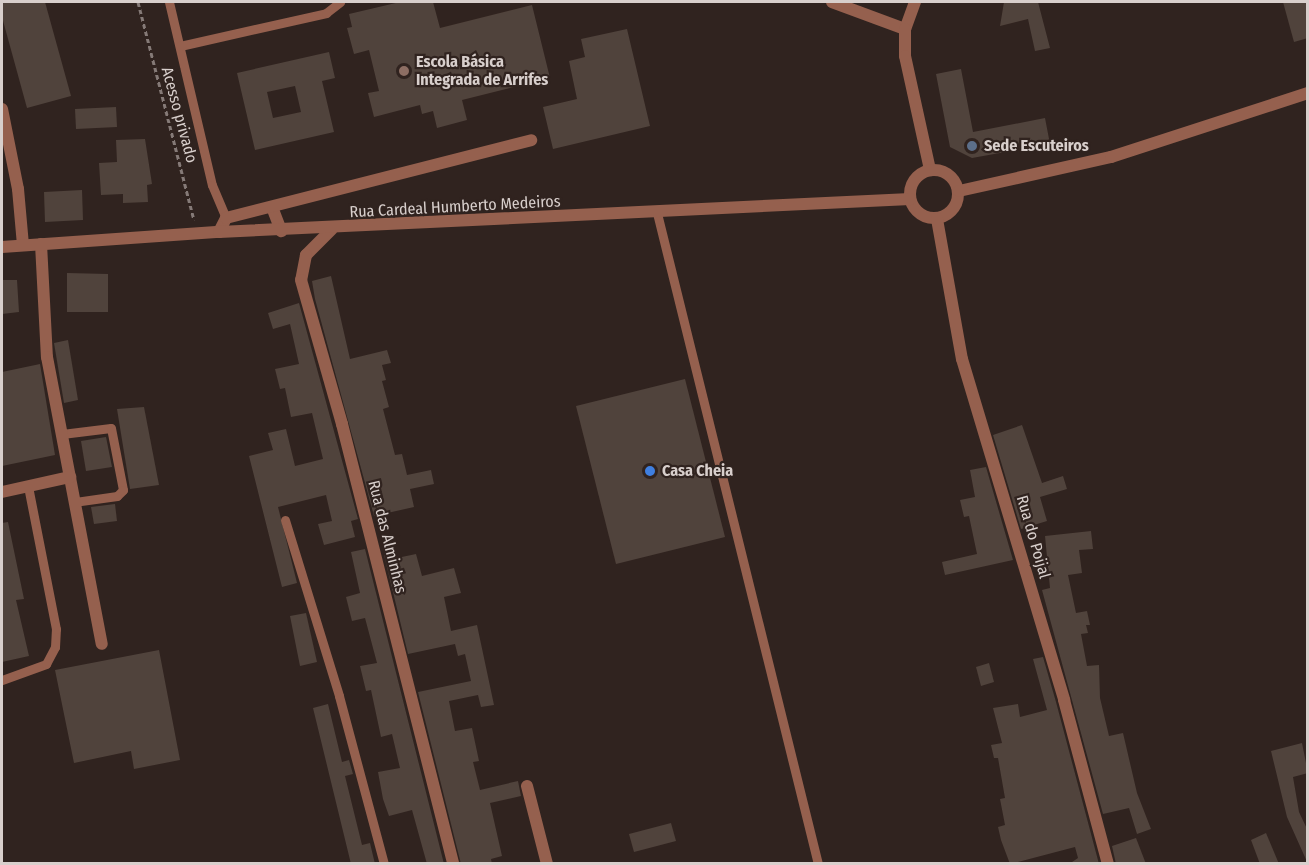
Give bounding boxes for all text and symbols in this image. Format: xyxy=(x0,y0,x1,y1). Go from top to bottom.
place label: Escola Básica Integrada de Arrifes xyxy=(416,52,548,90)
marker: Escola Básica Integrada de Arrifes xyxy=(397,64,411,78)
street label: Acesso privado xyxy=(157,65,201,165)
place label: Sede Escuteiros xyxy=(984,136,1089,156)
marker: Sede Escuteiros xyxy=(965,139,979,153)
street label: Rua Cardeal Humberto Medeiros xyxy=(349,192,561,222)
place label: Casa Cheia xyxy=(662,461,733,481)
marker: Casa Cheia xyxy=(643,464,657,478)
street label: Rua das Alminhas xyxy=(364,478,410,596)
street label: Rua do Poijal xyxy=(1012,493,1054,581)

